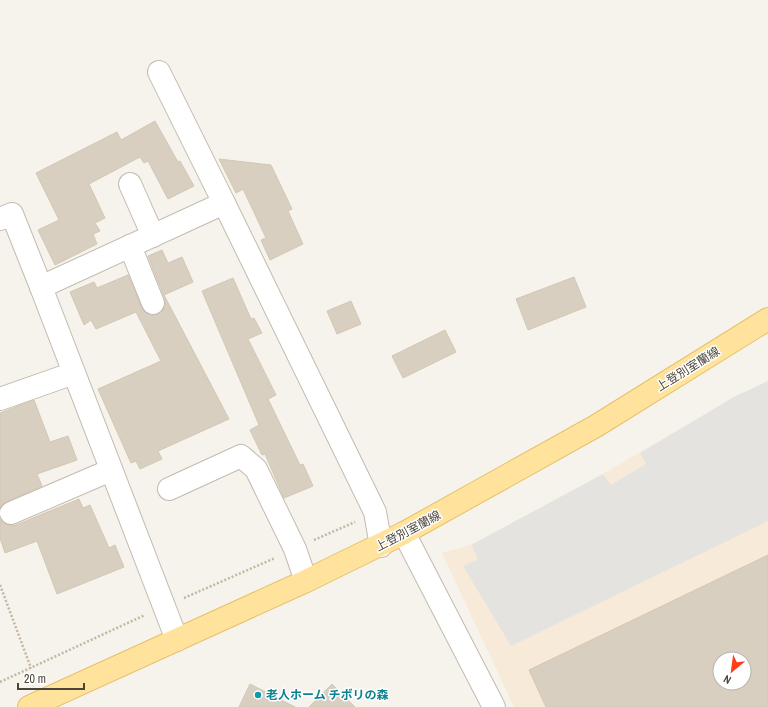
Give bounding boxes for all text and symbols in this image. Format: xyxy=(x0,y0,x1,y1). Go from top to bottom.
street label: 上登別室蘭線 xyxy=(653,343,723,395)
street label: 上登別室蘭線 xyxy=(372,507,444,555)
north arrow xyxy=(712,651,752,691)
scale bar xyxy=(18,665,84,691)
text: 20 m xyxy=(24,671,46,687)
text: N xyxy=(721,672,733,687)
place label: 老人ホーム チボリの森 xyxy=(266,687,388,703)
marker: 老人ホーム チボリの森 xyxy=(253,690,263,700)

